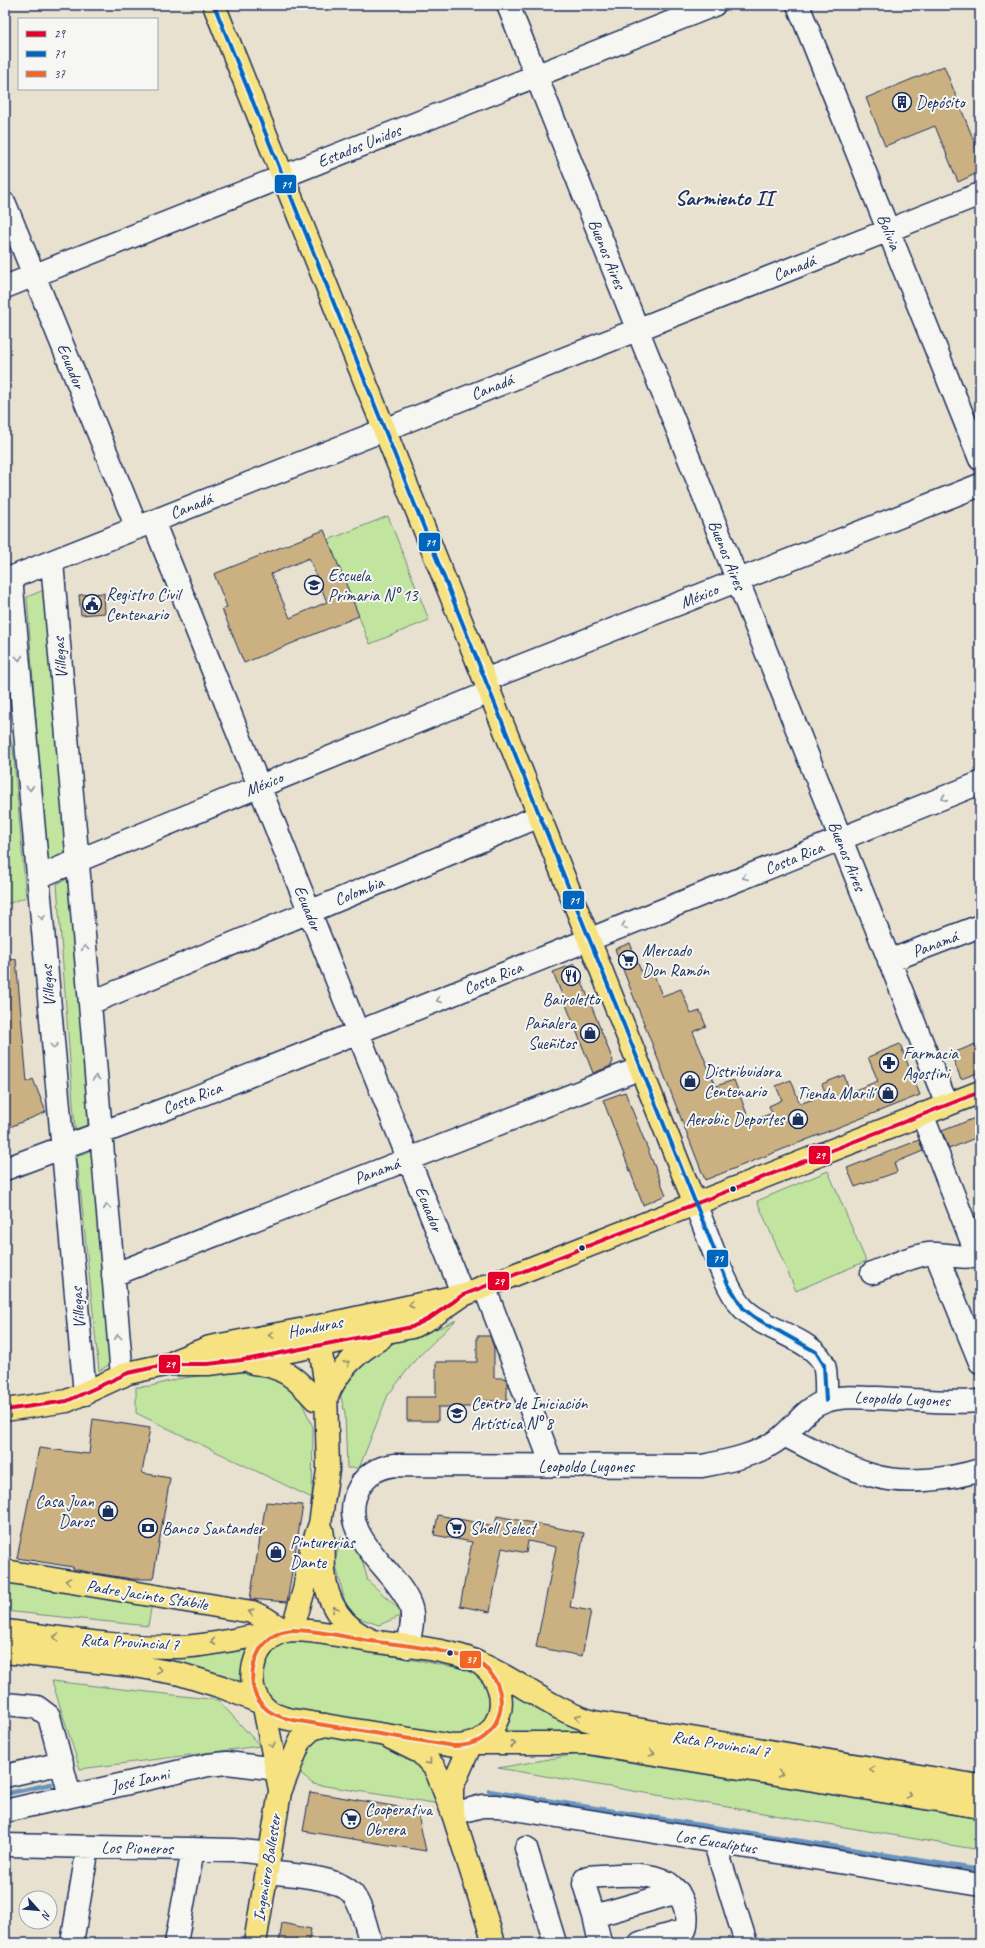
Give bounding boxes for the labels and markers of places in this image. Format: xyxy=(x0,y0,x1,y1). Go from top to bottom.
building icon: Depósito xyxy=(891,91,913,113)
place label: Depósito xyxy=(916,92,967,113)
place label: Escuela Primaria N° 13 xyxy=(328,565,419,606)
school or university icon: Escuela Primaria N° 13 xyxy=(303,574,325,596)
place label: Registro Civil Centenario xyxy=(106,584,183,625)
public building icon: Registro Civil Centenario xyxy=(81,593,103,615)
place label: Mercado Don Ramón xyxy=(642,940,710,981)
supermarket icon: Mercado Don Ramón xyxy=(617,949,639,971)
restaurant icon: Bairoletto xyxy=(560,965,582,987)
place label: Bairoletto xyxy=(542,989,602,1010)
place label: Pañalera Sueñitos xyxy=(525,1013,578,1054)
shop icon: Pañalera Sueñitos xyxy=(579,1022,601,1044)
place label: Farmacia Agostini xyxy=(903,1043,959,1084)
pharmacy icon: Farmacia Agostini xyxy=(878,1052,900,1074)
place label: Distribuidora Centenario xyxy=(704,1061,783,1102)
shop icon: Distribuidora Centenario xyxy=(679,1070,701,1092)
shop icon: Tienda Marilí xyxy=(877,1082,899,1104)
place label: Tienda Marilí xyxy=(797,1083,878,1104)
shop icon: Aerobic Deportes xyxy=(787,1108,809,1130)
place label: Aerobic Deportes xyxy=(686,1109,786,1130)
unlabelled marker xyxy=(728,1184,738,1194)
unlabelled marker xyxy=(577,1243,587,1253)
place label: Centro de Iniciación Artística N° 8 xyxy=(471,1393,589,1434)
school or university icon: Centro de Iniciación Artística N° 8 xyxy=(446,1402,468,1424)
place label: Casa Juan Daros xyxy=(35,1491,95,1532)
shop icon: Casa Juan Daros xyxy=(97,1500,119,1522)
bank icon: Banco Santander xyxy=(137,1517,159,1539)
supermarket icon: Shell Select xyxy=(445,1517,467,1539)
place label: Banco Santander xyxy=(162,1518,266,1539)
place label: Shell Select xyxy=(470,1518,538,1539)
place label: Pinturerias Dante xyxy=(290,1532,356,1573)
shop icon: Pinturerias Dante xyxy=(265,1541,287,1563)
unlabelled marker xyxy=(445,1648,455,1658)
place label: Cooperativa Obrera xyxy=(365,1799,434,1840)
supermarket icon: Cooperativa Obrera xyxy=(340,1808,362,1830)

